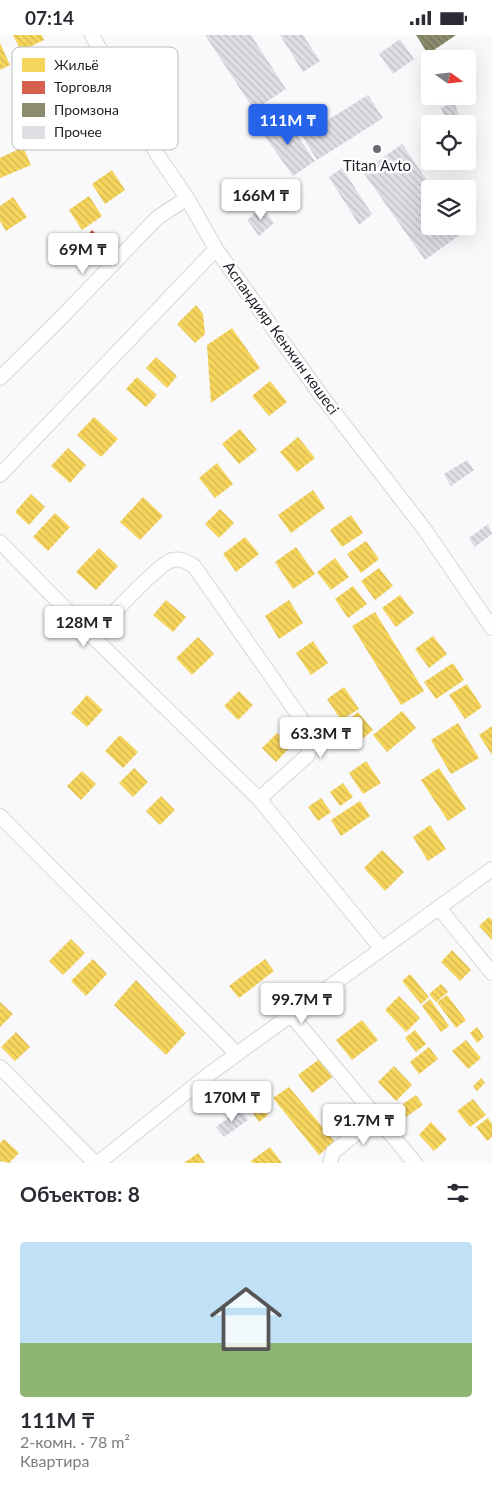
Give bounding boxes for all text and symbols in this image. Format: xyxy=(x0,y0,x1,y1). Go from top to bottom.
text: 07:14 xyxy=(25,6,74,29)
legend xyxy=(12,47,178,150)
north arrow xyxy=(421,50,476,105)
map controls xyxy=(421,50,476,235)
text: Жильё xyxy=(54,56,99,73)
text: Торговля xyxy=(54,78,112,95)
text: Промзона xyxy=(54,101,119,118)
pin: 111M ₸ xyxy=(247,103,329,146)
text: 111M ₸ xyxy=(259,110,317,129)
button: locate xyxy=(421,115,476,170)
text: Прочее xyxy=(54,123,102,140)
marker: Titan Avto xyxy=(371,143,383,155)
place label: Titan Avto xyxy=(343,156,411,174)
pin: 166M ₸ xyxy=(220,179,302,221)
button: layers xyxy=(421,180,476,235)
text: 166M ₸ xyxy=(232,185,290,204)
pin: 69M ₸ xyxy=(48,233,118,275)
text: 69M ₸ xyxy=(59,239,107,258)
street label: Аспандияр Кенжин көшесі xyxy=(220,257,343,417)
pin: 128M ₸ xyxy=(43,605,125,648)
text: 128M ₸ xyxy=(55,612,113,631)
pin: 63.3M ₸ xyxy=(275,717,367,759)
text: 63.3M ₸ xyxy=(291,723,351,742)
pin: 99.7M ₸ xyxy=(256,983,348,1025)
text: 99.7M ₸ xyxy=(272,989,332,1008)
pin: 170M ₸ xyxy=(191,1081,273,1123)
text: 170M ₸ xyxy=(203,1087,261,1106)
pin: 91.7M ₸ xyxy=(318,1103,410,1146)
text: 91.7M ₸ xyxy=(334,1110,394,1129)
icon: filters xyxy=(444,1179,472,1207)
text: Объектов: 8 xyxy=(20,1181,140,1206)
icon: home xyxy=(201,1274,291,1364)
text: 111M ₸ xyxy=(20,1407,95,1432)
text: 2-комн. · 78 m² xyxy=(20,1432,130,1451)
text: Квартира xyxy=(20,1451,89,1470)

